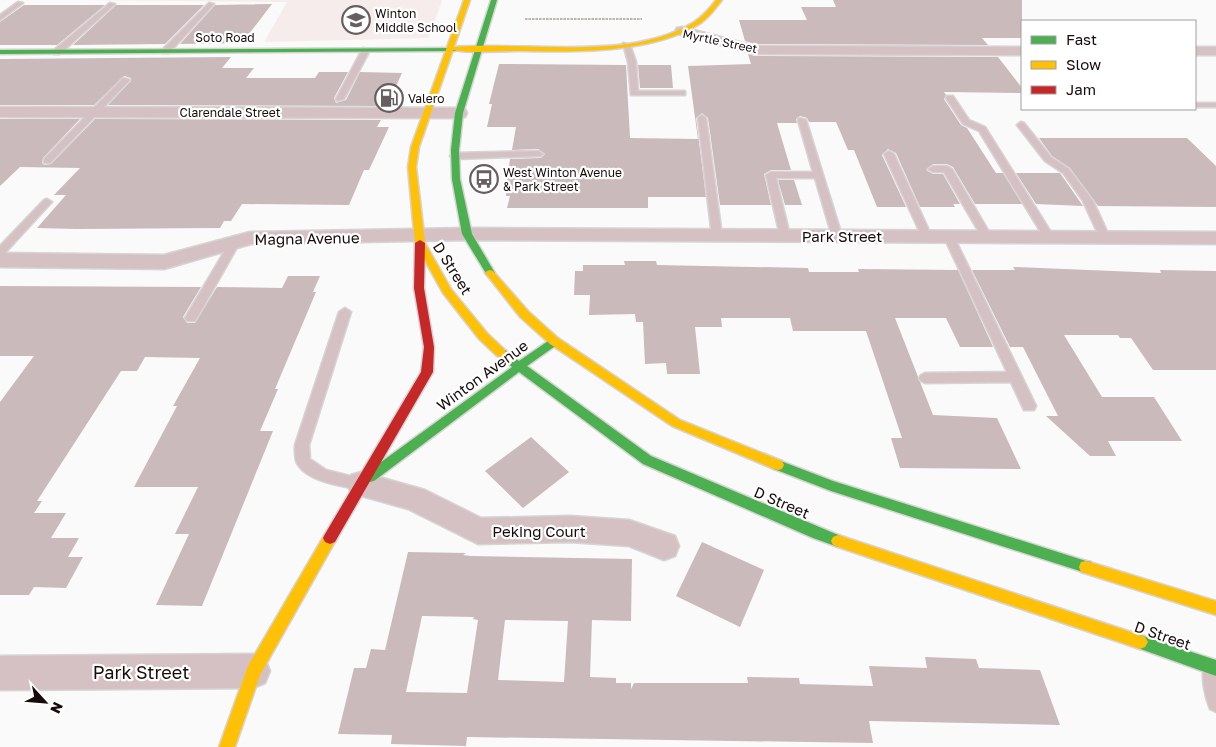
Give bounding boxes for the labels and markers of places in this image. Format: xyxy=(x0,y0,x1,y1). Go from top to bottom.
school or university icon: Winton Middle School xyxy=(341,5,371,35)
place label: Winton Middle School xyxy=(375,6,457,35)
fuel station icon: Valero xyxy=(374,83,404,113)
place label: Valero xyxy=(408,91,445,106)
bus stop icon: West Winton Avenue & Park Street xyxy=(469,164,499,194)
place label: West Winton Avenue & Park Street xyxy=(503,165,622,194)

